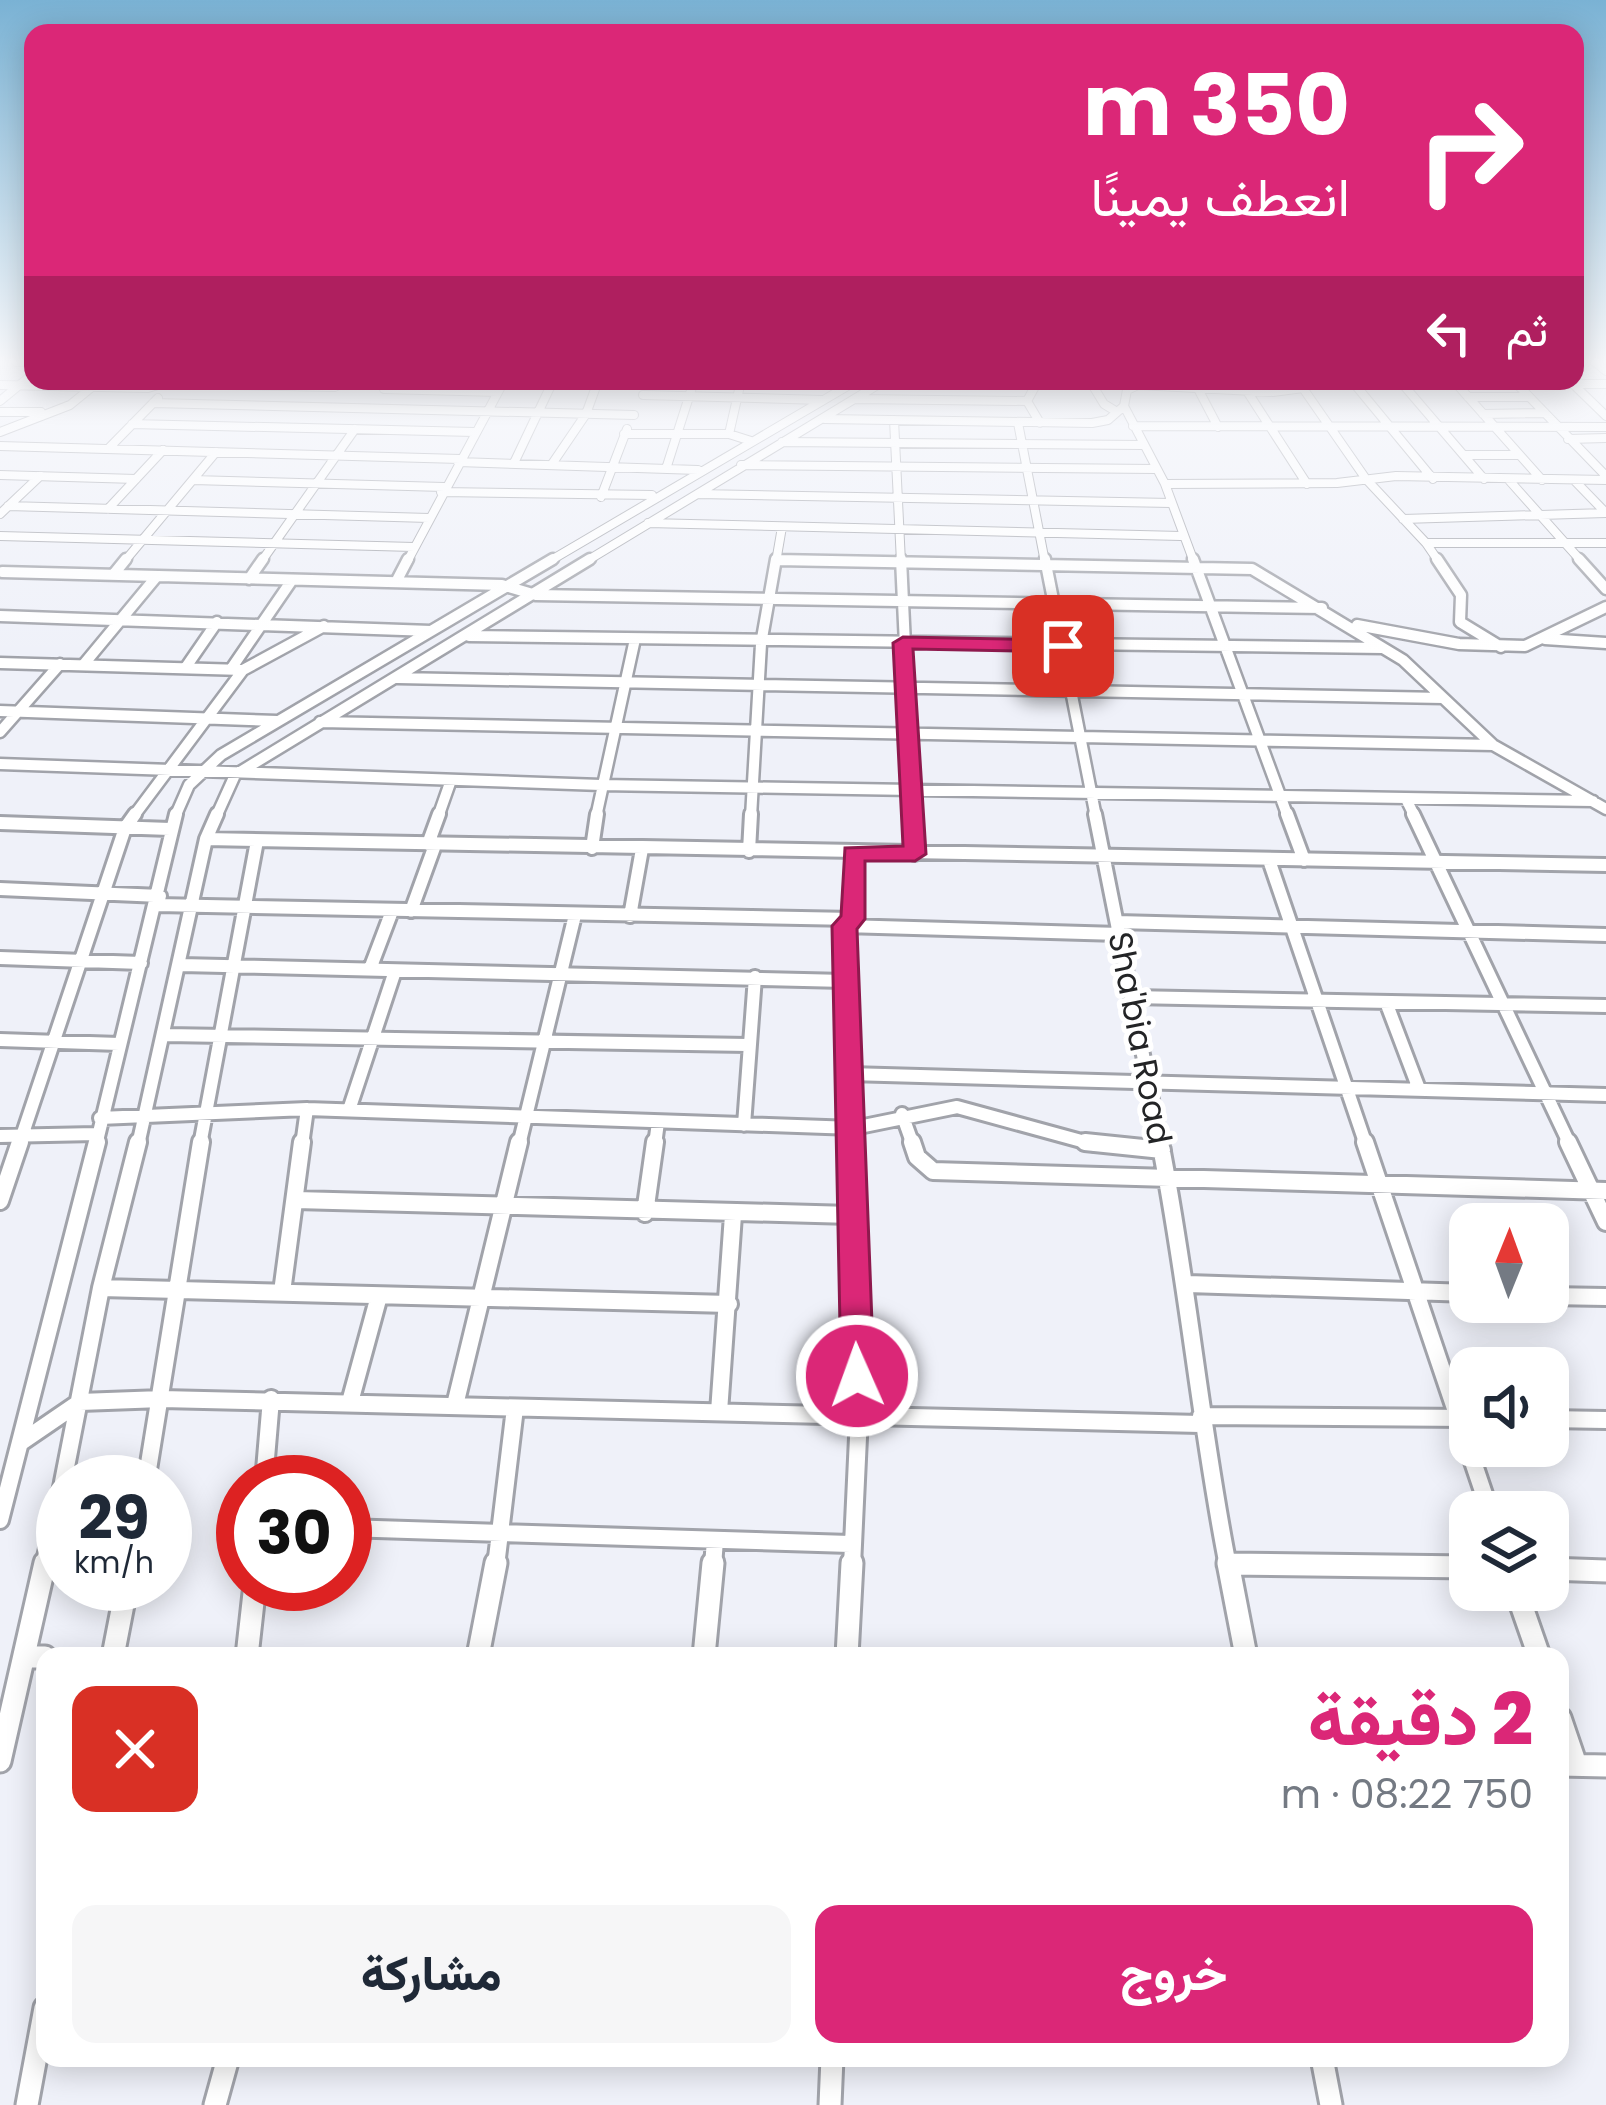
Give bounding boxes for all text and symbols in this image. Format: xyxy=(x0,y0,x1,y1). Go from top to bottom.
text: 350 m xyxy=(1083,47,1350,164)
icon: right xyxy=(1392,72,1548,228)
text: انعطف يمينًا xyxy=(1090,159,1350,235)
text: ثم xyxy=(1506,299,1548,362)
icon: left xyxy=(1416,300,1482,366)
pin xyxy=(1012,595,1114,697)
icon: arrive xyxy=(1030,613,1096,679)
street label: Sha'bia Road xyxy=(1096,928,1184,1148)
north arrow xyxy=(1449,1203,1569,1323)
map controls xyxy=(1449,1203,1569,1611)
position arrow xyxy=(794,1313,920,1439)
button: sound xyxy=(1449,1347,1569,1467)
speed limit sign: 30 xyxy=(216,1455,372,1611)
text: 29 xyxy=(78,1476,150,1560)
button: layers xyxy=(1449,1491,1569,1611)
text: km/h xyxy=(74,1541,154,1584)
text: 2 دقيقة xyxy=(1308,1669,1533,1770)
button: close xyxy=(72,1686,198,1812)
text: 750 m · 08:22 xyxy=(1281,1767,1533,1822)
button: مشاركة xyxy=(72,1905,791,2043)
button: خروج xyxy=(815,1905,1533,2043)

